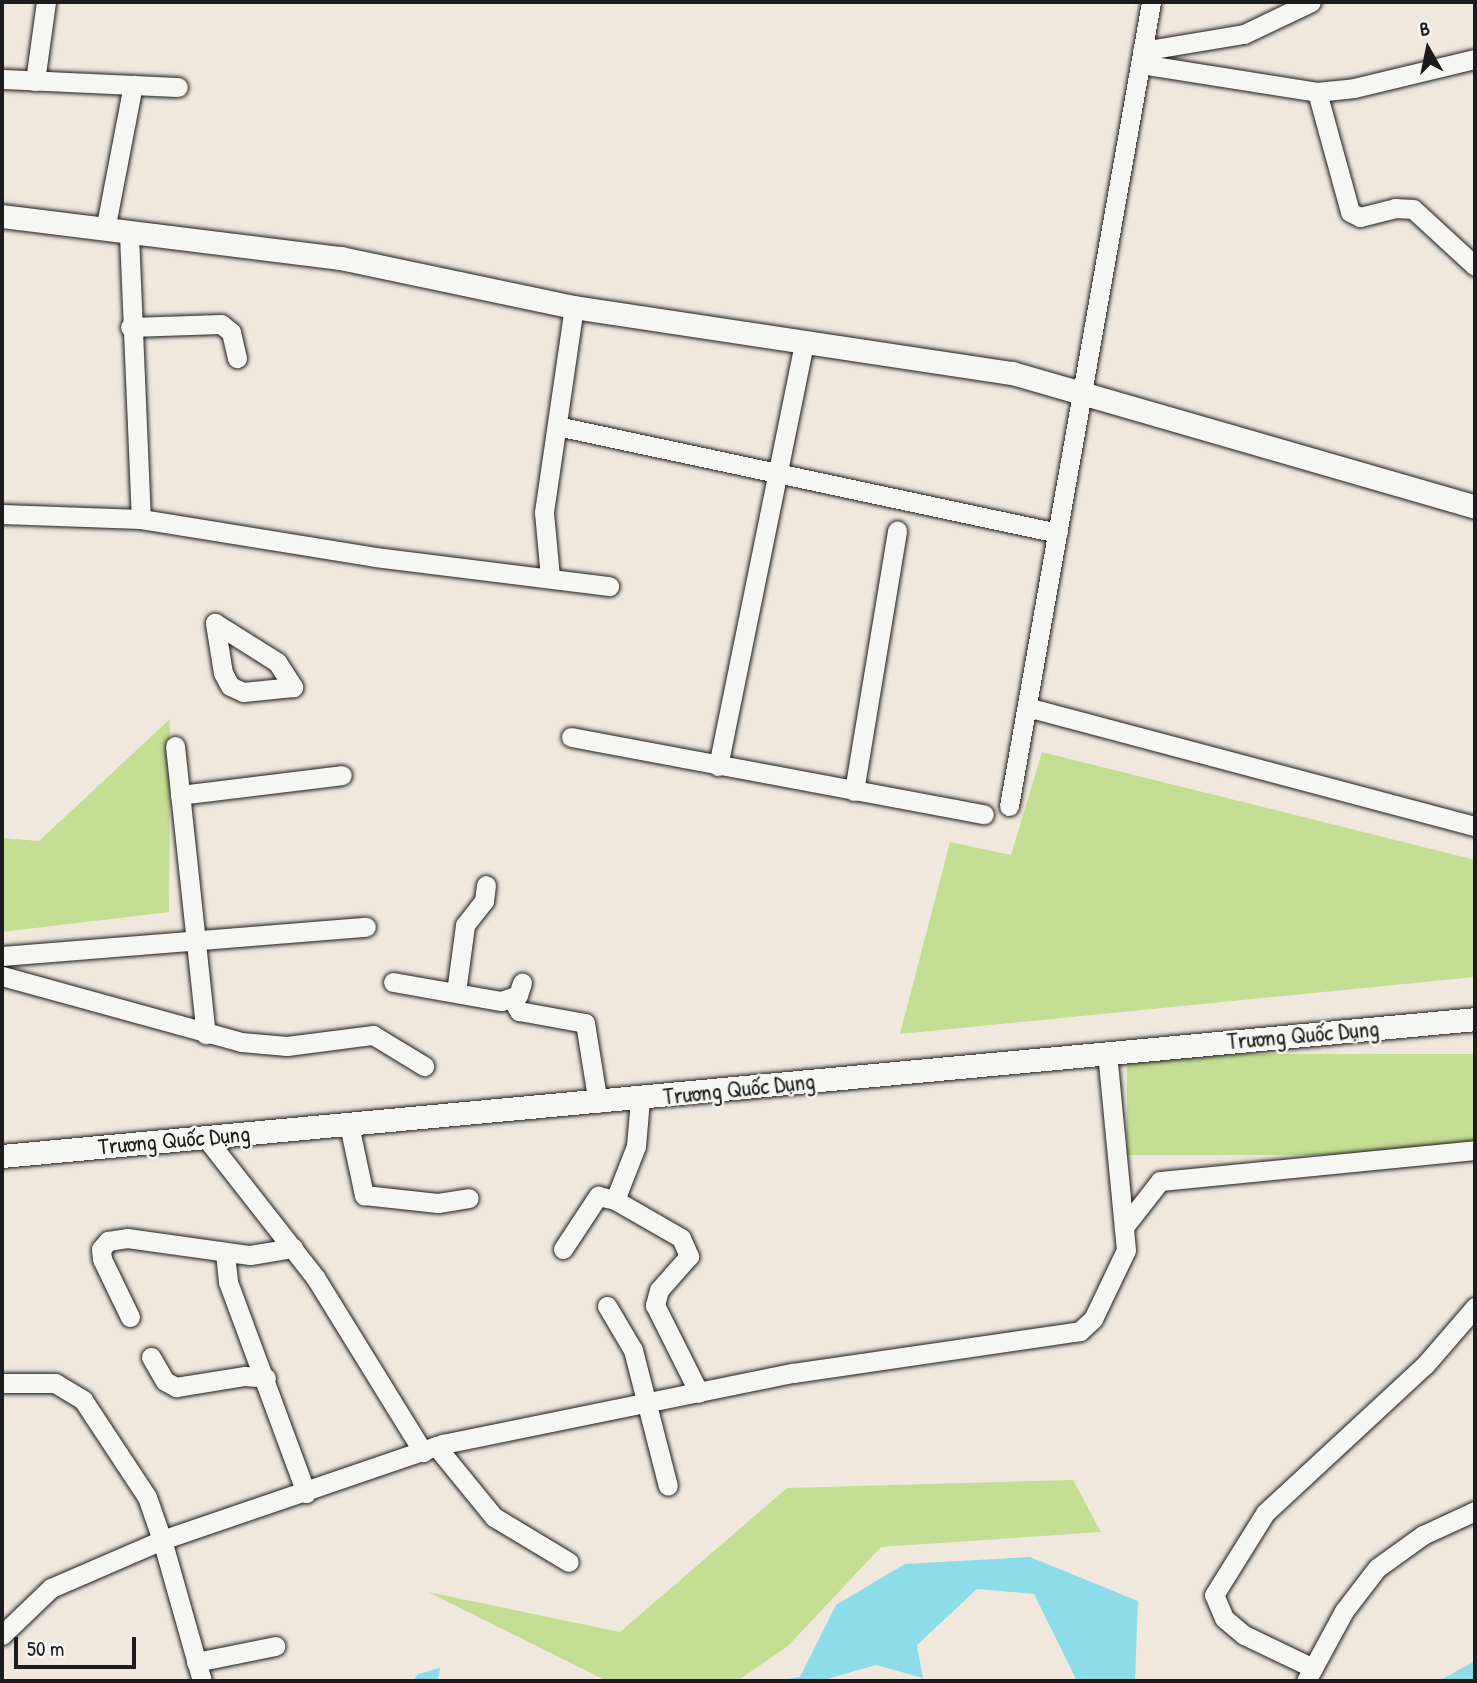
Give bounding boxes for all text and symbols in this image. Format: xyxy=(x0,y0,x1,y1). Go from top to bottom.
north arrow xyxy=(1393,14,1463,84)
text: B xyxy=(1418,15,1432,42)
street label: Trương Quốc Dụng xyxy=(1226,1015,1380,1055)
street label: Trương Quốc Dụng xyxy=(662,1067,816,1111)
street label: Trương Quốc Dụng xyxy=(97,1120,251,1160)
scale bar xyxy=(18,1624,140,1668)
text: 50 m xyxy=(27,1634,64,1663)

